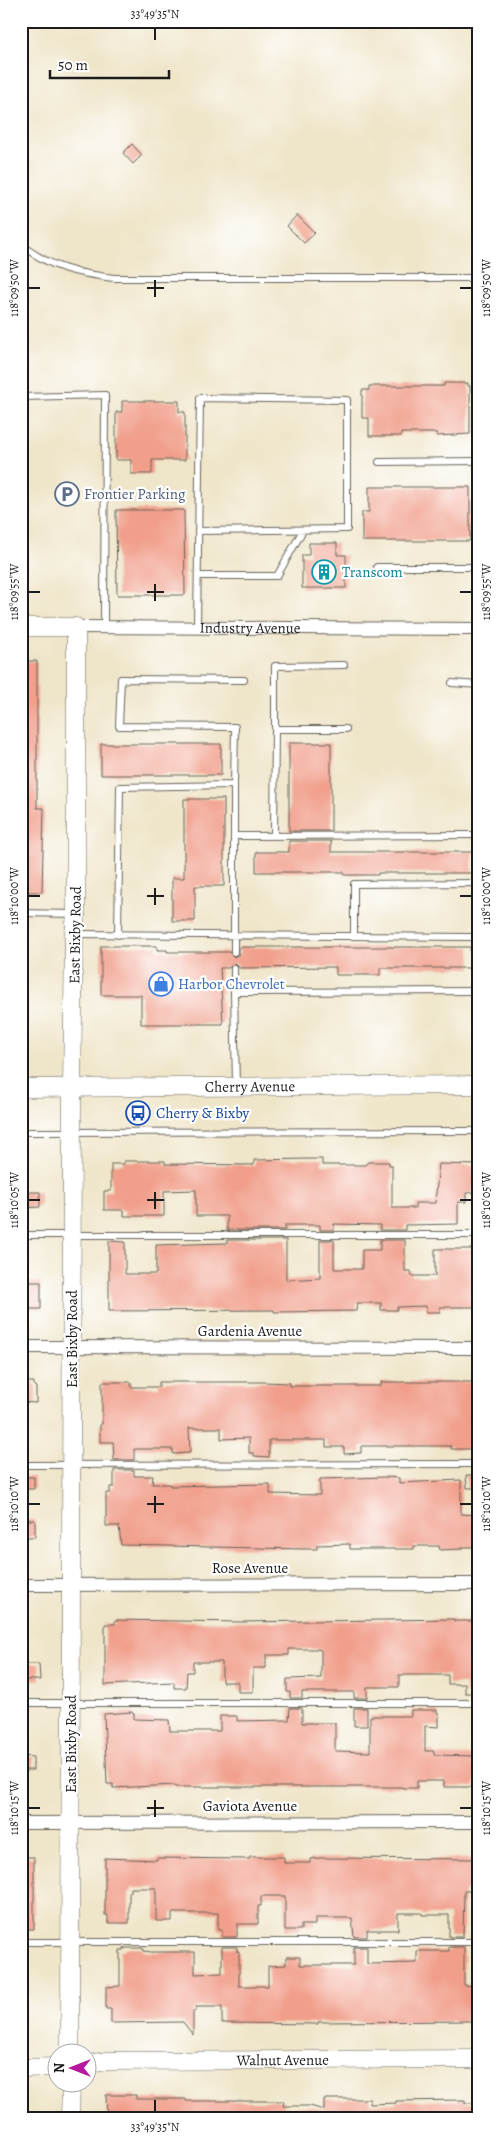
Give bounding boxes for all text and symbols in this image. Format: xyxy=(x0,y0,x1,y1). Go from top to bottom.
text: 33°49'35"N xyxy=(131,6,180,22)
scale bar xyxy=(50,48,169,80)
text: 50 m xyxy=(58,55,88,75)
text: 118°09'50"W xyxy=(6,258,22,317)
text: 118°09'50"W xyxy=(478,258,494,317)
parking icon: Frontier Parking xyxy=(54,481,80,507)
place label: Frontier Parking xyxy=(84,484,186,504)
building icon: Transcom xyxy=(311,559,337,585)
place label: Transcom xyxy=(342,562,403,582)
text: 118°09'55"W xyxy=(6,563,22,620)
text: 118°09'55"W xyxy=(478,563,494,620)
street label: Industry Avenue xyxy=(199,618,301,638)
text: 118°10'00"W xyxy=(6,866,22,925)
text: 118°10'00"W xyxy=(478,866,494,925)
street label: East Bixby Road xyxy=(64,885,86,984)
shop icon: Harbor Chevrolet xyxy=(148,971,174,997)
place label: Harbor Chevrolet xyxy=(178,974,285,994)
street label: Cherry Avenue xyxy=(205,1076,295,1097)
bus stop icon: Cherry & Bixby xyxy=(125,1100,151,1126)
place label: Cherry & Bixby xyxy=(156,1103,250,1123)
text: 118°10'05"W xyxy=(6,1171,22,1228)
text: 118°10'05"W xyxy=(478,1171,494,1228)
street label: East Bixby Road xyxy=(62,1289,82,1388)
street label: Gardenia Avenue xyxy=(198,1321,302,1341)
text: 118°10'10"W xyxy=(6,1475,22,1532)
text: 118°10'10"W xyxy=(478,1475,494,1532)
street label: Rose Avenue xyxy=(212,1558,289,1578)
street label: East Bixby Road xyxy=(61,1694,81,1793)
text: 118°10'15"W xyxy=(6,1780,22,1835)
text: 118°10'15"W xyxy=(478,1780,494,1835)
street label: Gaviota Avenue xyxy=(203,1796,298,1816)
north arrow xyxy=(48,2042,98,2092)
street label: Walnut Avenue xyxy=(235,2050,329,2070)
text: N xyxy=(50,2063,69,2073)
text: 33°49'35"N xyxy=(131,2119,180,2135)

